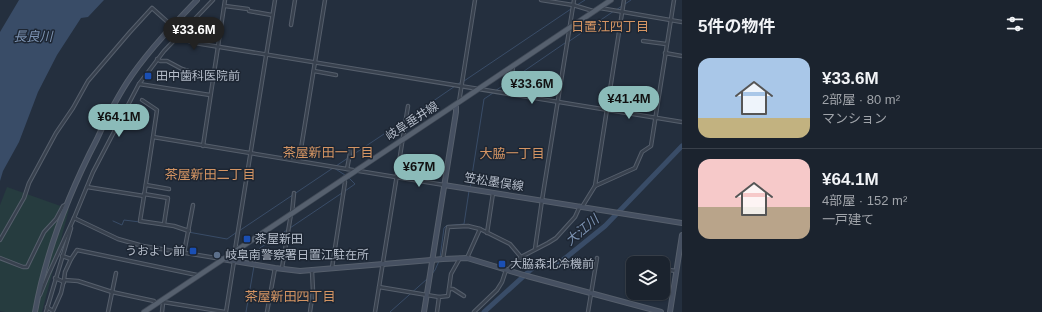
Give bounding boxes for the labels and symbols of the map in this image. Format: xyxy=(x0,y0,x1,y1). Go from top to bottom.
pin: ¥33.6M xyxy=(161,17,227,51)
district label: 日置江四丁目 xyxy=(571,19,649,34)
water label: 長良川 xyxy=(13,29,54,44)
place label: 田中歯科医院前 xyxy=(156,69,240,83)
marker: 田中歯科医院前 xyxy=(143,71,153,81)
pin: ¥33.6M xyxy=(499,71,565,105)
pin: ¥41.4M xyxy=(596,86,662,120)
street label: 岐阜垂井線 xyxy=(383,99,441,143)
pin: ¥64.1M xyxy=(86,104,152,138)
district label: 茶屋新田一丁目 xyxy=(282,145,374,160)
district label: 大脇一丁目 xyxy=(479,146,545,161)
pin: ¥67M xyxy=(395,154,443,188)
district label: 茶屋新田二丁目 xyxy=(164,167,256,182)
street label: 笠松墨俣線 xyxy=(463,170,525,194)
water label: 大江川 xyxy=(562,210,603,248)
place label: 茶屋新田 xyxy=(255,232,303,246)
marker: 茶屋新田 xyxy=(242,234,252,244)
place label: うおよし前 xyxy=(125,244,185,258)
marker: うおよし前 xyxy=(188,246,198,256)
place label: 岐阜南警察署日置江駐在所 xyxy=(225,248,369,262)
marker: 岐阜南警察署日置江駐在所 xyxy=(212,250,222,260)
place label: 大脇森北冷機前 xyxy=(510,257,594,271)
marker: 大脇森北冷機前 xyxy=(497,259,507,269)
district label: 茶屋新田四丁目 xyxy=(244,289,336,304)

